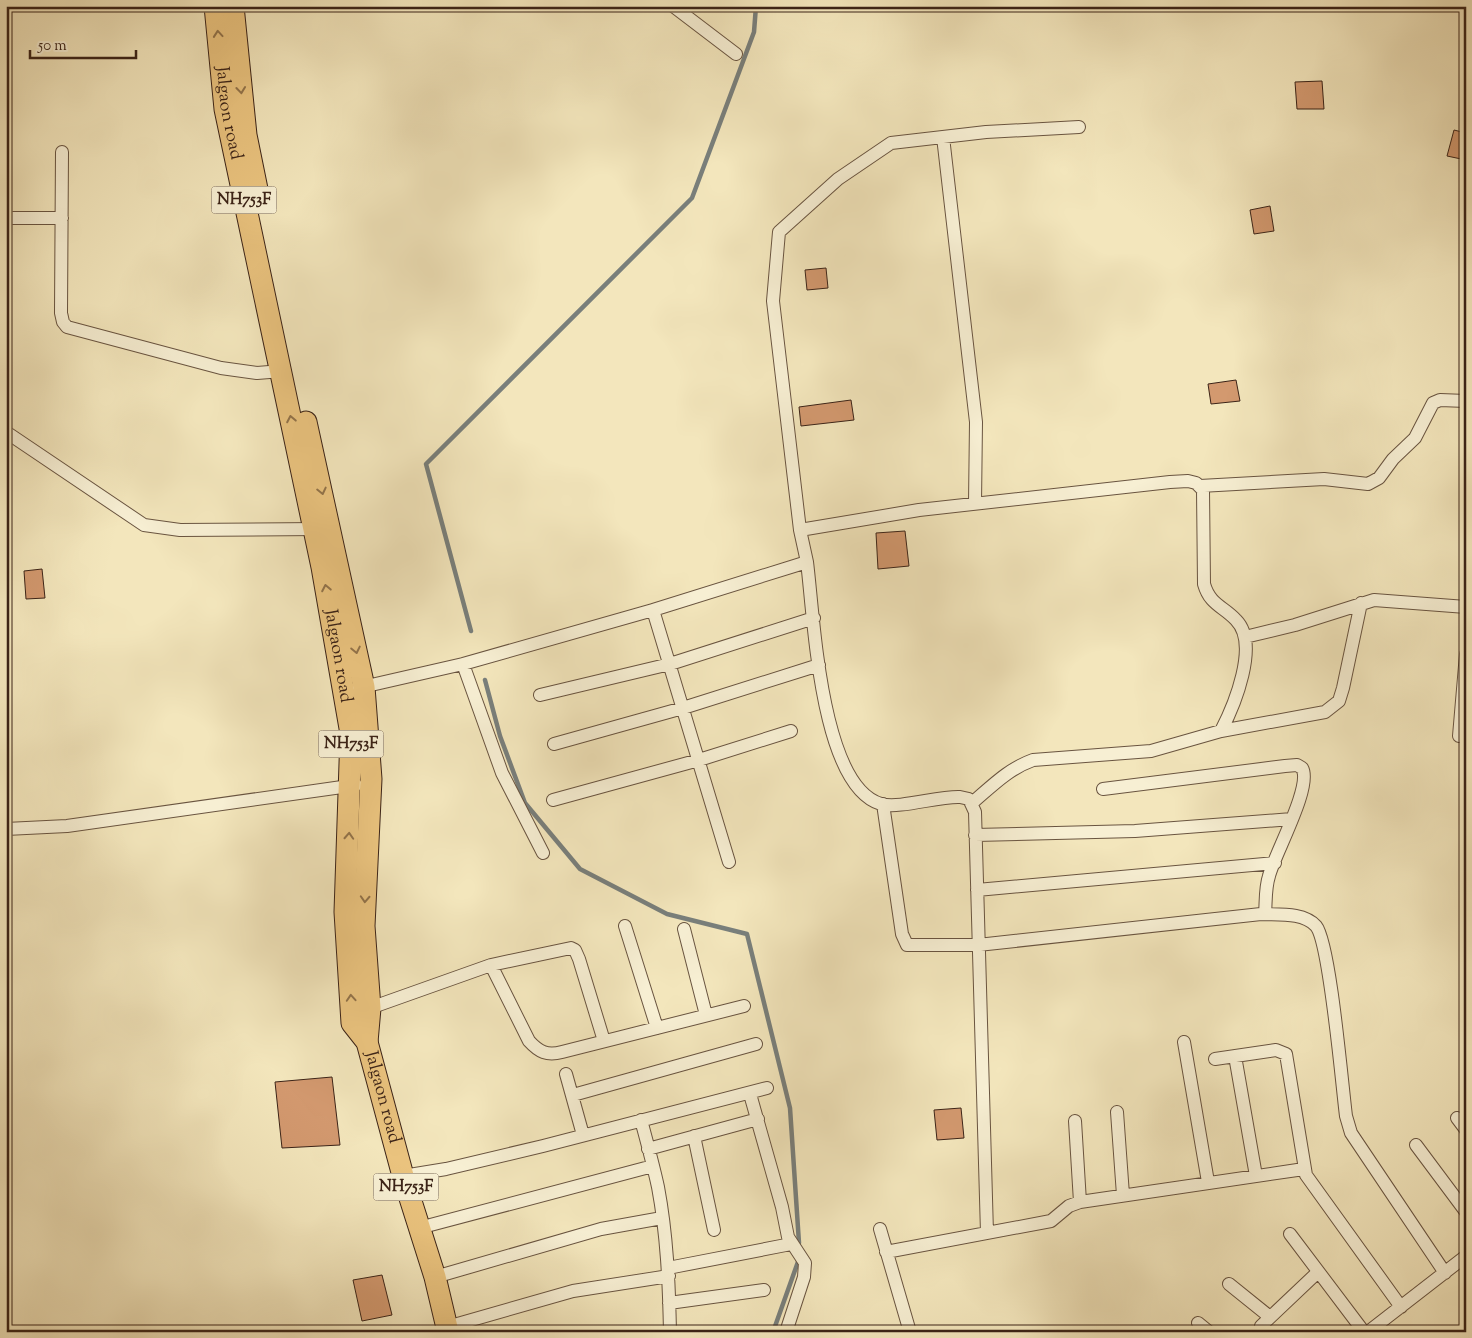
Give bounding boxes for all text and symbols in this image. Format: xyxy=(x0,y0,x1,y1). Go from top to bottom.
scale bar xyxy=(30,28,136,60)
one-way arrow xyxy=(213,30,224,38)
text: 50 m xyxy=(37,36,67,57)
street label: Jalgaon road xyxy=(208,64,248,162)
one-way arrow xyxy=(236,86,247,94)
road number: NH753F xyxy=(212,186,276,214)
one-way arrow xyxy=(286,415,296,424)
one-way arrow xyxy=(316,487,327,496)
one-way arrow xyxy=(321,584,331,592)
street label: Jalgaon road xyxy=(316,606,358,705)
one-way arrow xyxy=(350,646,361,654)
road number: NH753F xyxy=(318,731,384,758)
one-way arrow xyxy=(343,831,354,839)
one-way arrow xyxy=(360,895,371,903)
one-way arrow xyxy=(345,994,356,1002)
street label: Jalgaon road xyxy=(357,1047,407,1146)
road number: NH753F xyxy=(374,1174,438,1200)

